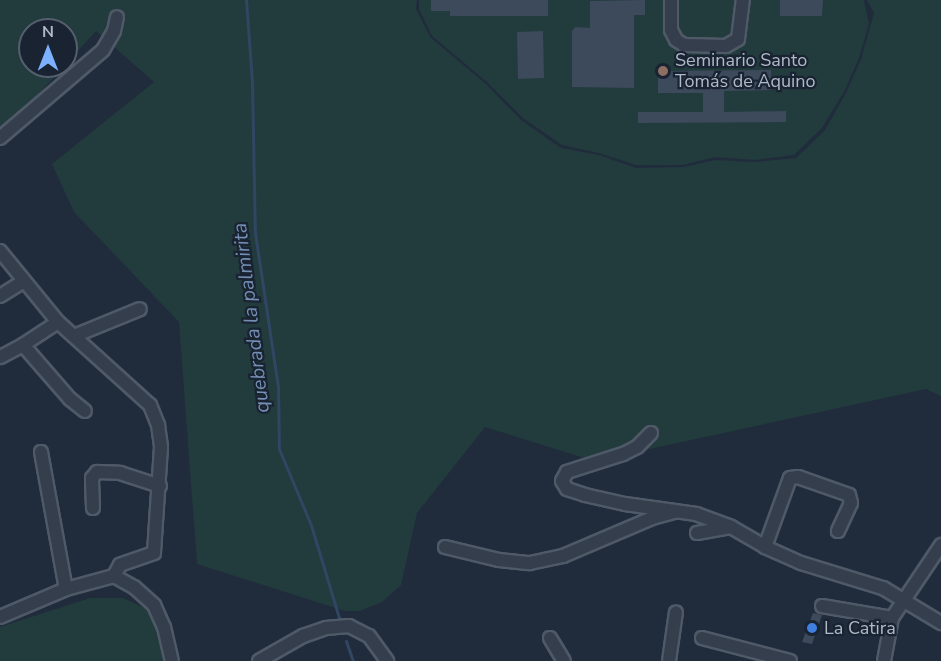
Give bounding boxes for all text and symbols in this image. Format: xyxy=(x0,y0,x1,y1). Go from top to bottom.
north arrow xyxy=(18,18,78,78)
text: N xyxy=(42,21,54,43)
place label: Seminario Santo Tomás de Aquino xyxy=(675,50,815,92)
marker: Seminario Santo Tomás de Aquino xyxy=(656,64,670,78)
water label: quebrada la palmirita xyxy=(227,222,275,414)
place label: La Catira xyxy=(824,617,896,639)
marker: La Catira xyxy=(805,621,819,635)

